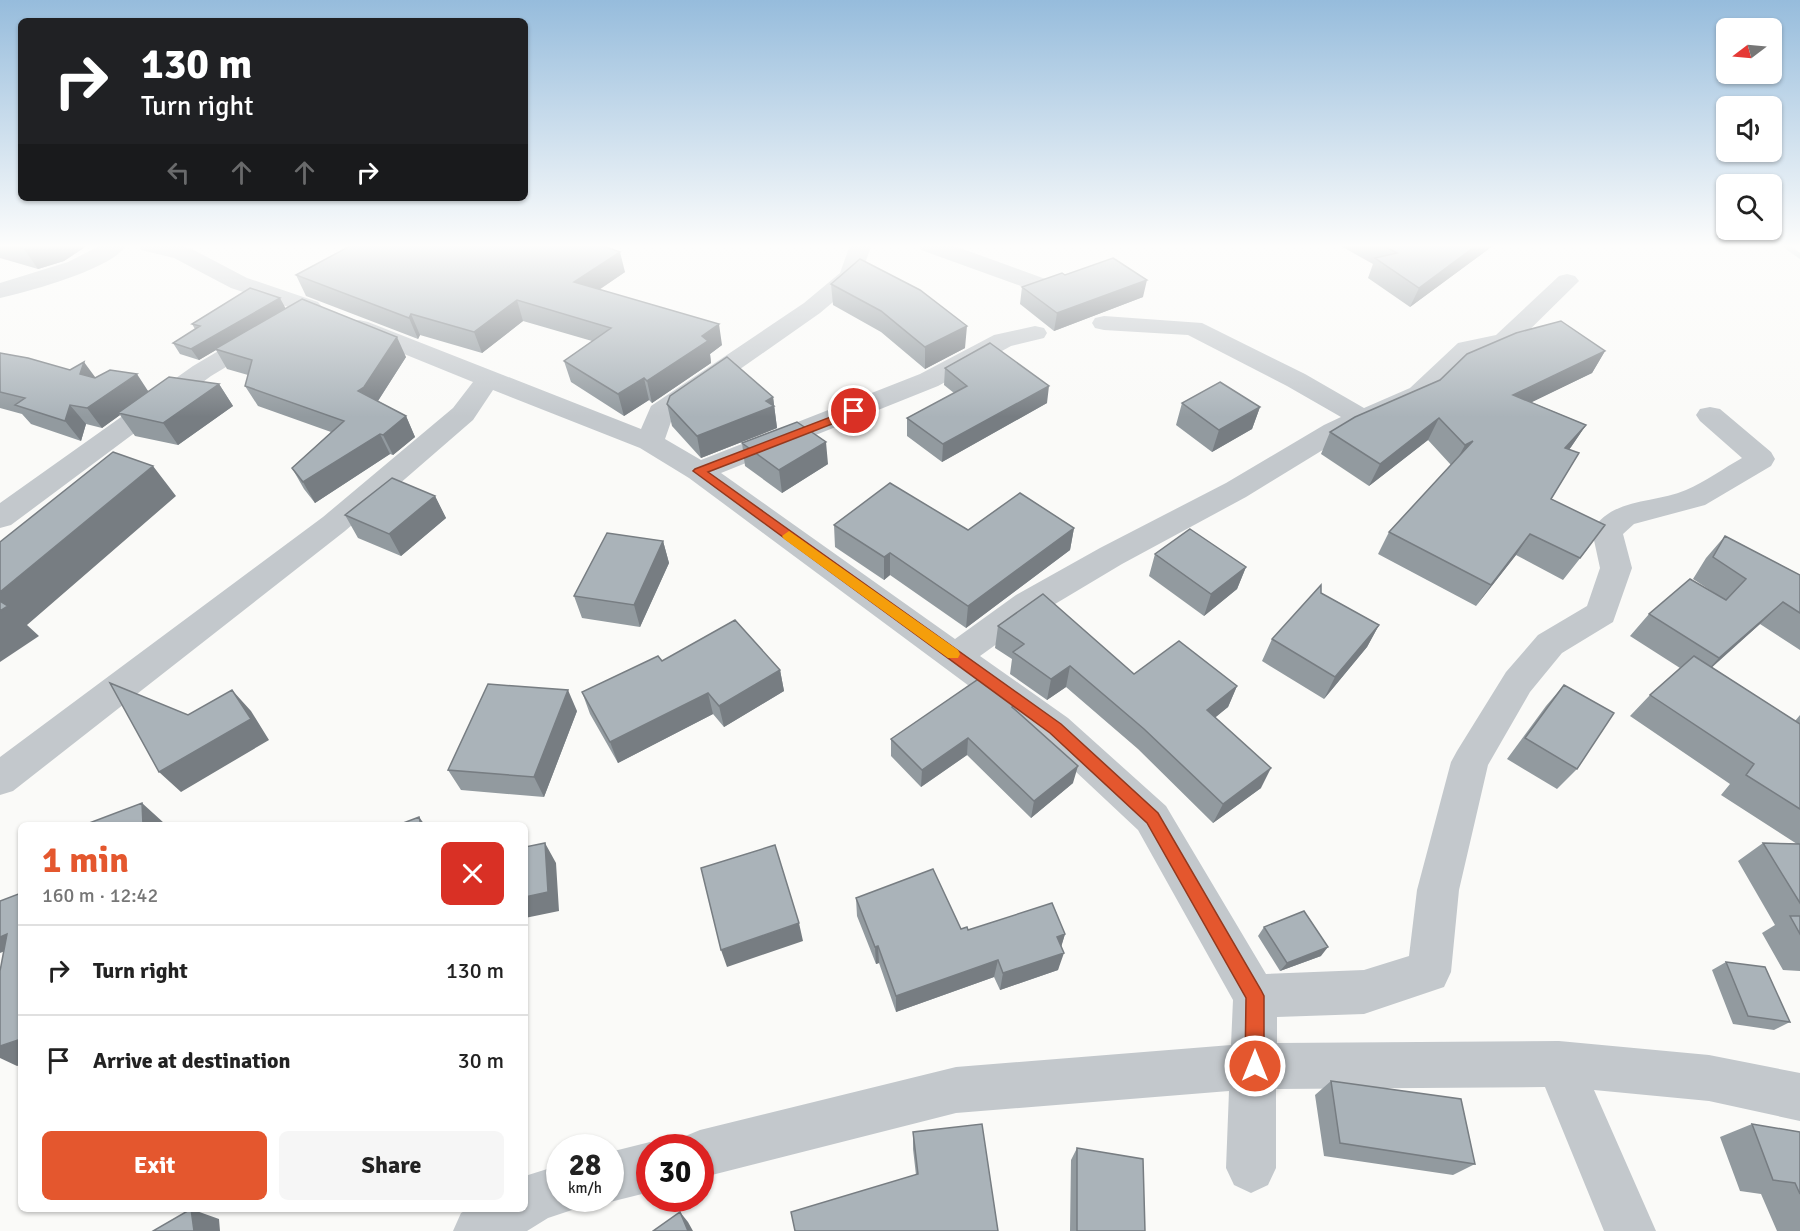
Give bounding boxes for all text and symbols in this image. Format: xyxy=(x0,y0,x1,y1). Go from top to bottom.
north arrow xyxy=(1716,18,1782,84)
map controls xyxy=(1716,18,1782,240)
text: 130 m xyxy=(141,39,252,90)
icon: right xyxy=(42,42,120,120)
text: Turn right xyxy=(141,90,254,123)
button: sound xyxy=(1716,96,1782,162)
icon: left xyxy=(162,156,195,189)
icon: ahead xyxy=(225,156,258,189)
icon: ahead xyxy=(288,156,321,189)
icon: right xyxy=(351,156,384,189)
button: search xyxy=(1716,174,1782,240)
pin xyxy=(828,385,879,436)
icon: arrive xyxy=(837,394,870,427)
text: 1 min xyxy=(42,838,129,883)
button: close xyxy=(441,842,504,905)
text: 160 m · 12:42 xyxy=(42,883,158,908)
icon: right xyxy=(42,954,75,987)
text: Turn right xyxy=(93,957,188,984)
text: 130 m xyxy=(446,957,504,984)
position arrow xyxy=(1223,1034,1287,1098)
icon: arrive xyxy=(42,1044,75,1077)
text: Arrive at destination xyxy=(93,1047,290,1074)
text: 30 m xyxy=(458,1047,504,1074)
button: Exit xyxy=(42,1131,267,1200)
button: Share xyxy=(279,1131,504,1200)
speed limit sign: 30 xyxy=(636,1134,714,1212)
text: 28 xyxy=(569,1147,601,1184)
text: km/h xyxy=(568,1179,602,1197)

